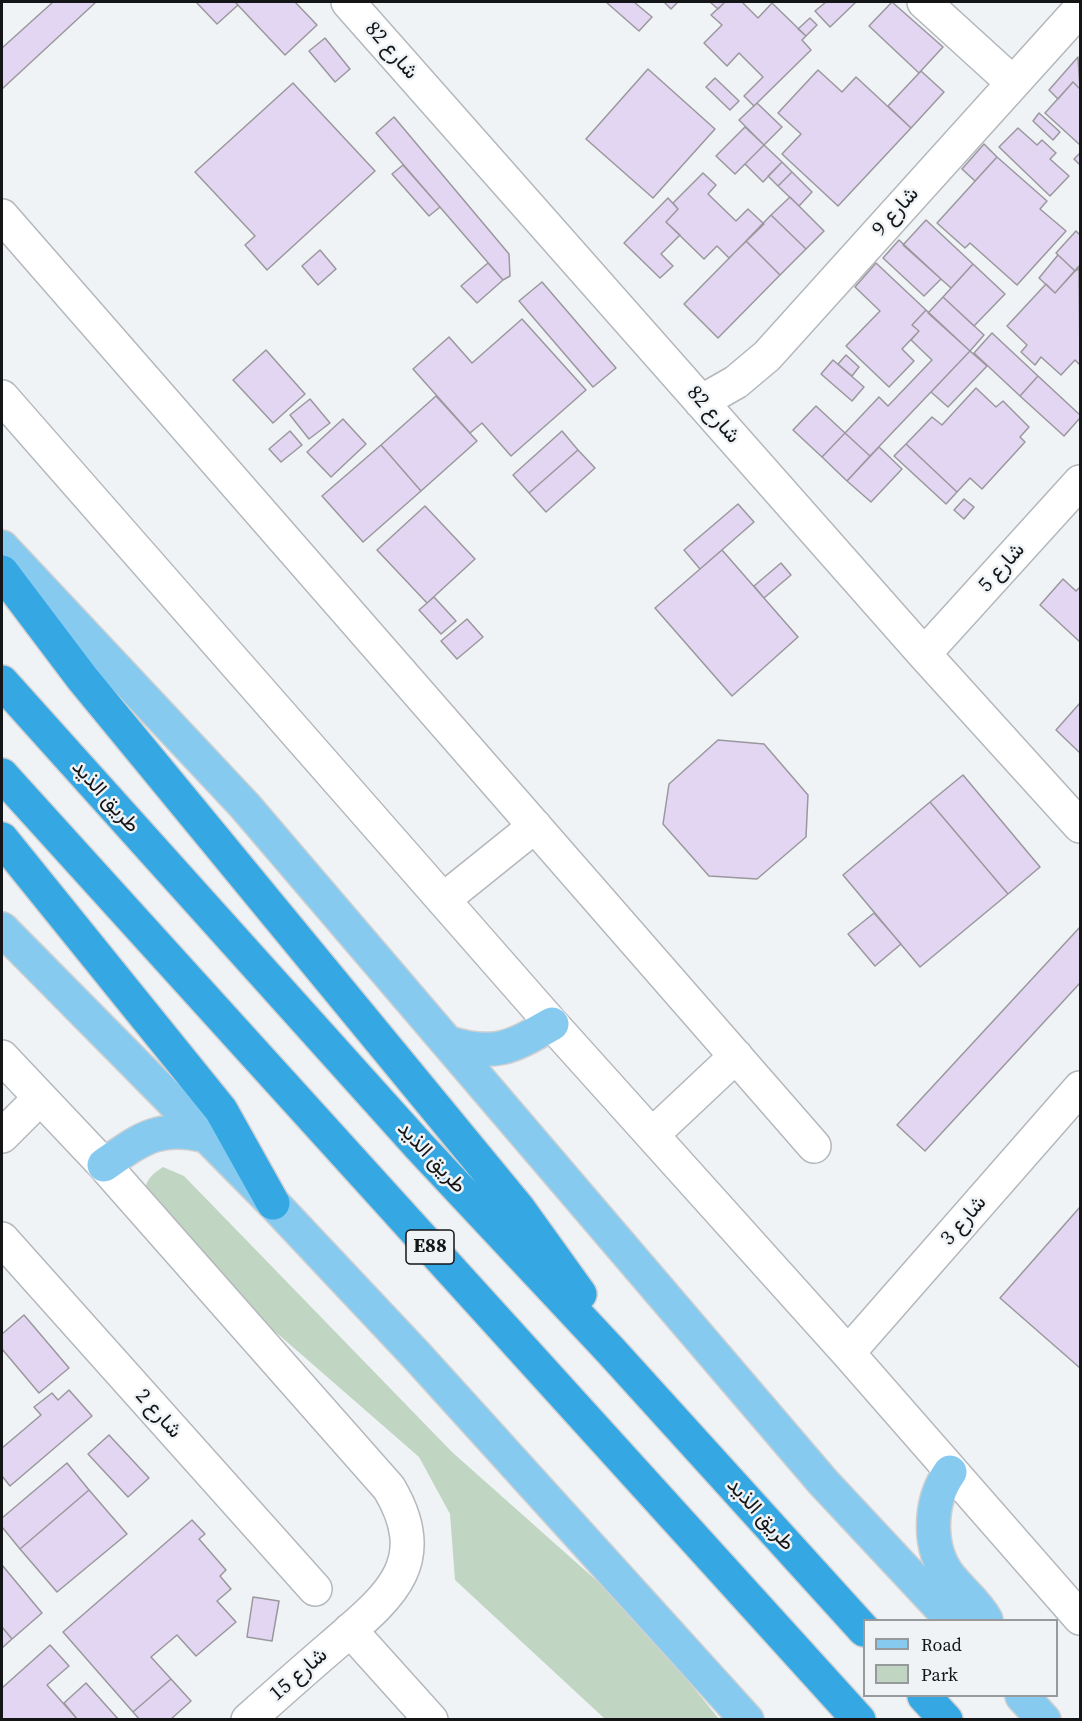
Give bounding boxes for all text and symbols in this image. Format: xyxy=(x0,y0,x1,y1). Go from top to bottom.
street label: شارع 82 xyxy=(359,17,423,85)
street label: شارع 9 xyxy=(867,182,925,242)
street label: شارع 82 xyxy=(681,381,745,449)
street label: شارع 5 xyxy=(973,538,1031,598)
street label: طريق الذيد xyxy=(66,755,144,839)
street label: طريق الذيد xyxy=(391,1117,471,1199)
street label: شارع 3 xyxy=(936,1191,992,1251)
road number: E88 xyxy=(406,1230,454,1264)
street label: شارع 2 xyxy=(129,1384,187,1444)
street label: طريق الذيد xyxy=(721,1473,799,1557)
legend xyxy=(863,1619,1058,1697)
text: Road xyxy=(921,1632,962,1657)
street label: شارع 15 xyxy=(265,1643,333,1707)
text: Park xyxy=(921,1662,958,1687)

